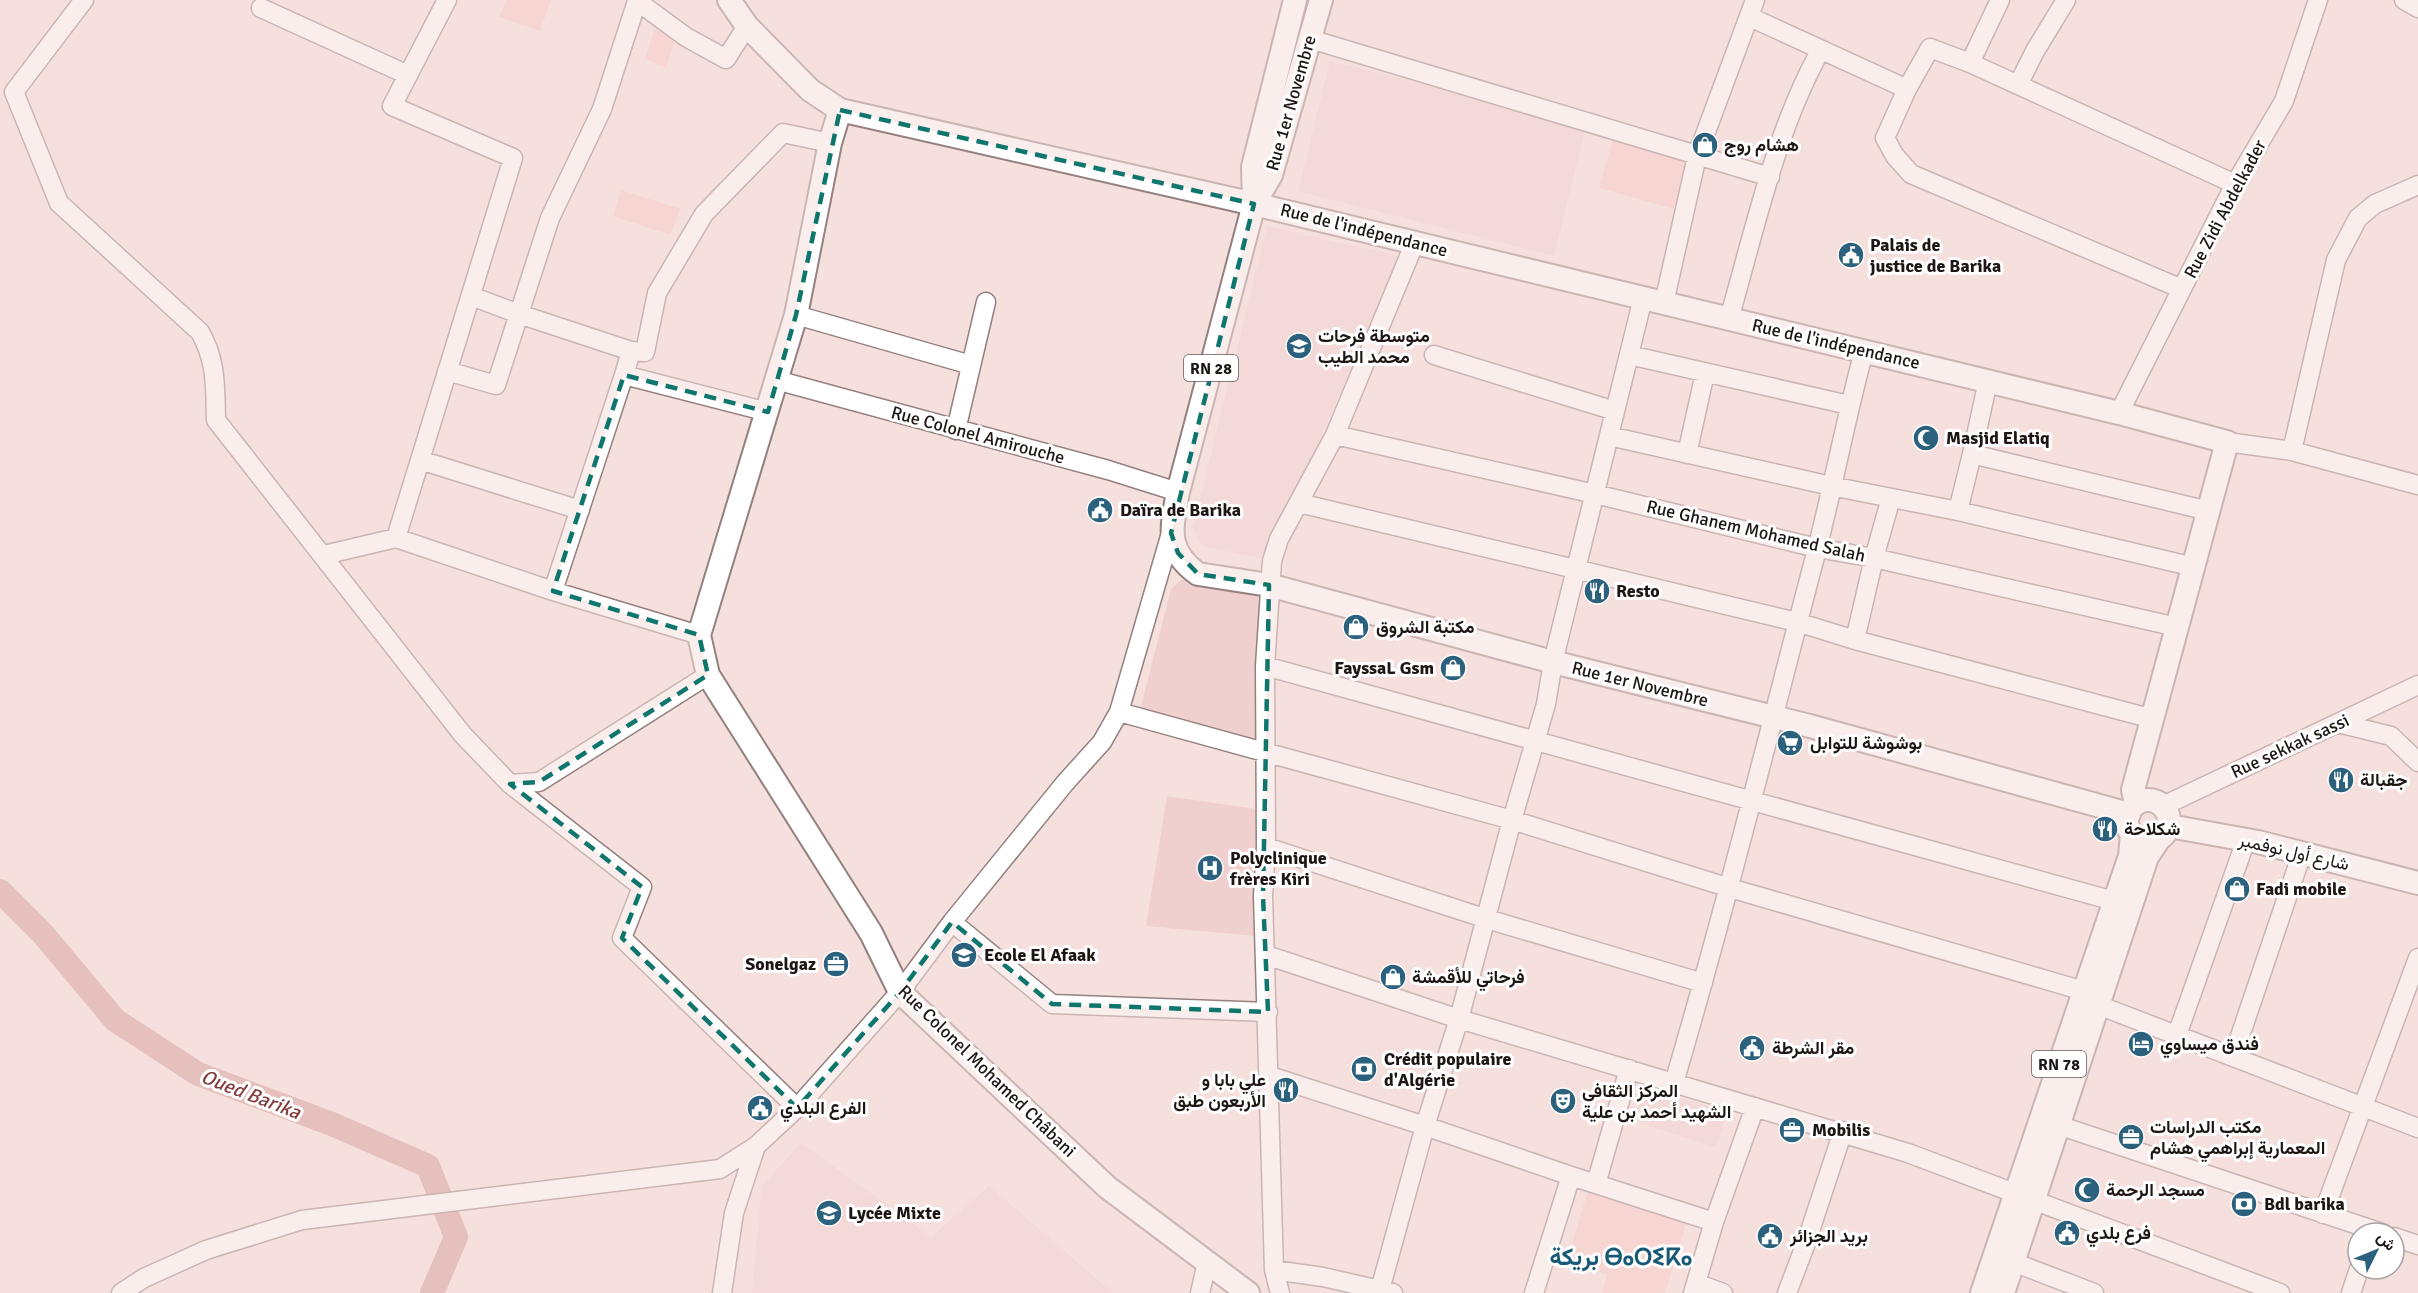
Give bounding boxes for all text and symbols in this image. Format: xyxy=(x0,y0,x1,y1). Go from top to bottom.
street label: Rue 1er Novembre xyxy=(1261,33,1321,173)
shop icon: هشام روج xyxy=(1690,130,1720,160)
place label: هشام روج xyxy=(1724,134,1799,157)
street label: Rue Zidi Abdelkader xyxy=(2179,135,2271,282)
street label: Rue de l'indépendance xyxy=(1278,199,1450,261)
place label: Palais de justice de Barika xyxy=(1870,234,2001,277)
public building icon: Palais de justice de Barika xyxy=(1836,240,1866,270)
street label: Rue de l'indépendance xyxy=(1750,314,1922,374)
place label: متوسطة فرحات محمد الطيب xyxy=(1318,325,1430,368)
school or university icon: متوسطة فرحات محمد الطيب xyxy=(1284,331,1314,361)
road number: RN 28 xyxy=(1184,355,1238,381)
street label: Rue Colonel Amirouche xyxy=(889,401,1067,469)
mosque icon: Masjid Elatiq xyxy=(1911,423,1941,453)
place label: Masjid Elatiq xyxy=(1946,427,2050,449)
public building icon: Daïra de Barika xyxy=(1085,495,1115,525)
street label: Rue Ghanem Mohamed Salah xyxy=(1644,495,1868,567)
place label: Daïra de Barika xyxy=(1120,499,1241,521)
restaurant icon: Resto xyxy=(1582,576,1612,606)
place label: Resto xyxy=(1616,580,1660,602)
shop icon: مكتبة الشروق xyxy=(1341,612,1371,642)
place label: مكتبة الشروق xyxy=(1376,616,1475,638)
shop icon: FayssaL Gsm xyxy=(1438,653,1468,683)
street label: Rue 1er Novembre xyxy=(1569,656,1711,712)
place label: FayssaL Gsm xyxy=(1334,657,1434,679)
street label: Rue sekkak sassi xyxy=(2227,709,2353,783)
supermarket icon: بوشوشة للتوابل xyxy=(1775,728,1805,758)
place label: بوشوشة للتوابل xyxy=(1810,732,1922,754)
restaurant icon: جقبالة xyxy=(2326,765,2356,795)
place label: جقبالة xyxy=(2360,769,2407,791)
restaurant icon: شكلاحة xyxy=(2090,814,2120,844)
place label: شكلاحة xyxy=(2124,818,2180,840)
street label: شارع أول نوفمبر xyxy=(2235,828,2351,876)
place label: Polyclinique frères Kiri xyxy=(1229,847,1327,890)
hospital icon: Polyclinique frères Kiri xyxy=(1195,853,1225,883)
shop icon: Fadi mobile xyxy=(2222,874,2252,904)
place label: Fadi mobile xyxy=(2256,878,2346,900)
school or university icon: Ecole El Afaak xyxy=(949,940,979,970)
place label: Ecole El Afaak xyxy=(984,944,1096,966)
office icon: Sonelgaz xyxy=(821,949,851,979)
place label: Sonelgaz xyxy=(745,953,816,975)
shop icon: فرحاتي للأقمشة xyxy=(1378,962,1408,992)
place label: فرحاتي للأقمشة xyxy=(1412,966,1525,992)
street label: Rue Colonel Mohamed Châbani xyxy=(894,980,1080,1162)
hotel icon: فندق ميساوي xyxy=(2126,1029,2156,1059)
public building icon: مقر الشرطة xyxy=(1737,1033,1767,1063)
place label: فندق ميساوي xyxy=(2160,1033,2259,1059)
place label: مقر الشرطة xyxy=(1772,1037,1855,1059)
place label: Crédit populaire d'Algérie xyxy=(1384,1048,1511,1091)
road number: RN 78 xyxy=(2032,1051,2086,1077)
bank icon: Crédit populaire d'Algérie xyxy=(1349,1054,1379,1084)
water label: Oued Barika xyxy=(198,1064,305,1125)
place label: علي بابا و الأربعون طبق xyxy=(1173,1069,1266,1112)
restaurant icon: علي بابا و الأربعون طبق xyxy=(1271,1075,1301,1105)
place label: المركز الثقافي الشهيد أحمد بن علية xyxy=(1582,1080,1731,1123)
theatre icon: المركز الثقافي الشهيد أحمد بن علية xyxy=(1548,1086,1578,1116)
public building icon: الفرع البلدي xyxy=(745,1093,775,1123)
place label: الفرع البلدي xyxy=(780,1097,866,1123)
office icon: Mobilis xyxy=(1777,1115,1807,1145)
place label: مكتب الدراسات المعمارية إبراهمي هشام xyxy=(2150,1116,2325,1163)
place label: Mobilis xyxy=(1812,1119,1870,1141)
office icon: مكتب الدراسات المعمارية إبراهمي هشام xyxy=(2116,1122,2146,1152)
mosque icon: مسجد الرحمة xyxy=(2072,1175,2102,1205)
place label: مسجد الرحمة xyxy=(2106,1179,2205,1201)
bank icon: Bdl barika xyxy=(2229,1189,2259,1219)
place label: Bdl barika xyxy=(2264,1193,2345,1215)
school or university icon: Lycée Mixte xyxy=(814,1198,844,1228)
place label: Lycée Mixte xyxy=(848,1202,941,1224)
public building icon: فرع بلدي xyxy=(2052,1218,2082,1248)
public building icon: بريد الجزائر xyxy=(1755,1221,1785,1251)
north arrow xyxy=(2346,1221,2406,1281)
place label: فرع بلدي xyxy=(2086,1222,2151,1248)
place label: بريد الجزائر xyxy=(1789,1225,1868,1247)
text: ش xyxy=(2372,1228,2400,1255)
district label: بريكة ⴱⴰⵔⵉⴽⴰ xyxy=(1550,1242,1692,1272)

